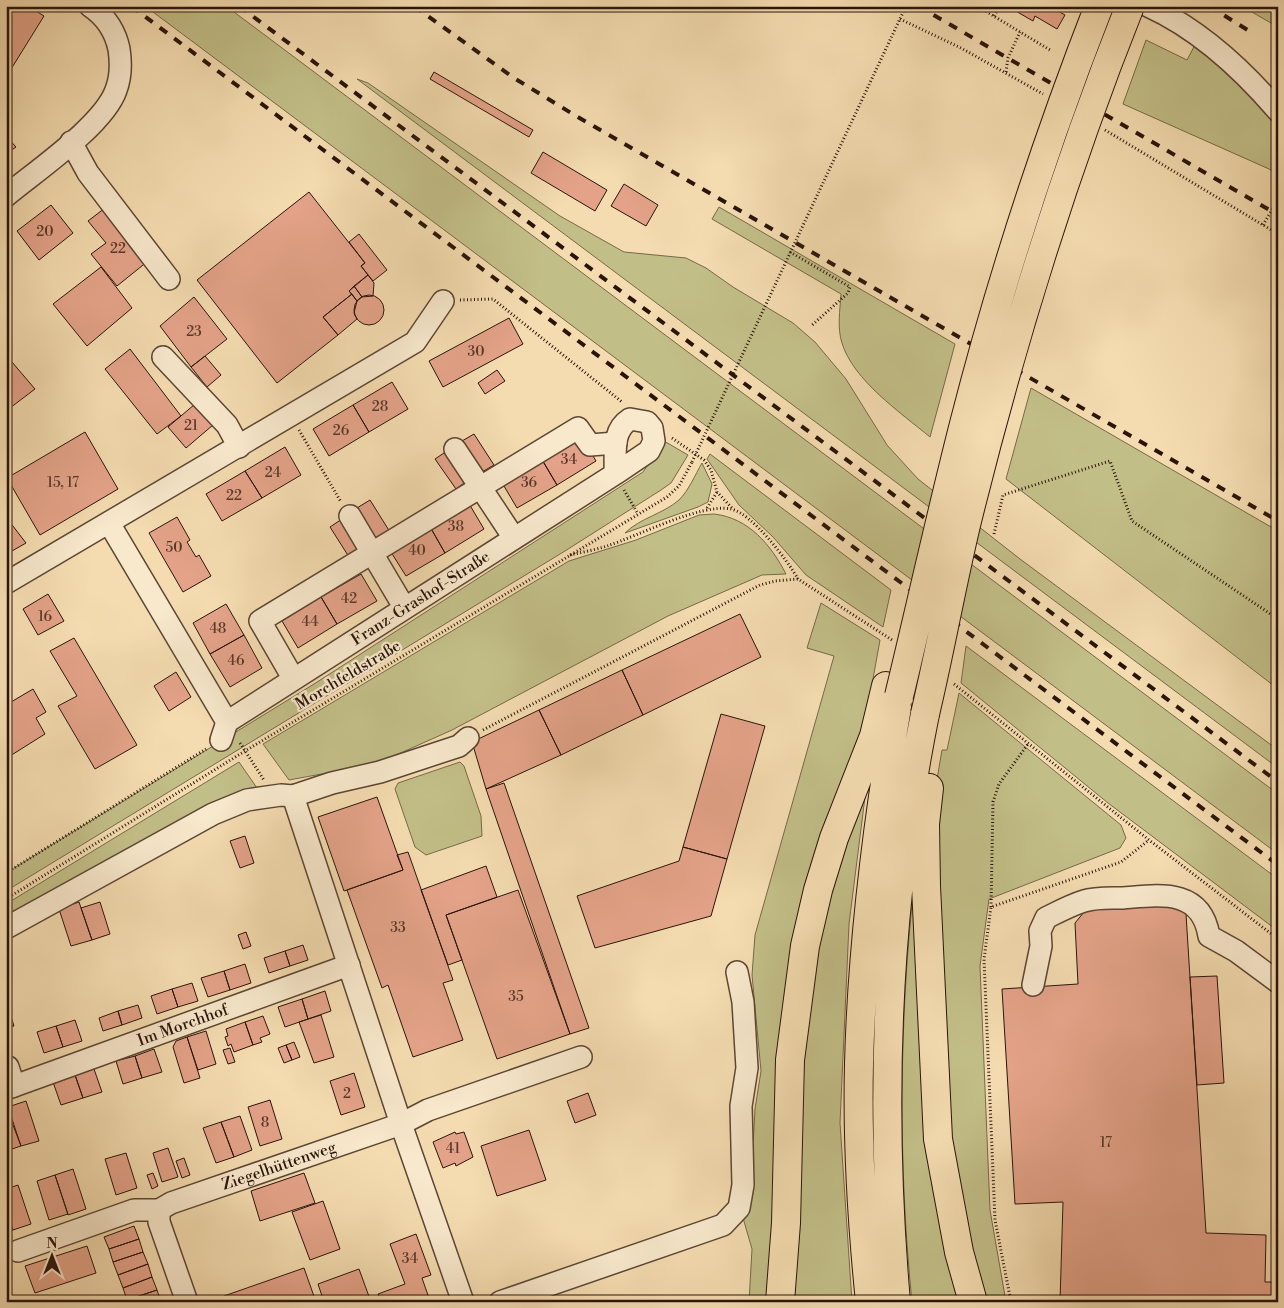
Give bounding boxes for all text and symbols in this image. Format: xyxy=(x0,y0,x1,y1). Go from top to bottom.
house number: 20 xyxy=(36,223,54,241)
house number: 22 xyxy=(110,240,126,258)
house number: 23 xyxy=(186,323,202,341)
house number: 30 xyxy=(467,343,485,361)
house number: 28 xyxy=(372,398,388,416)
house number: 21 xyxy=(184,417,198,435)
house number: 26 xyxy=(333,422,350,440)
house number: 34 xyxy=(561,451,577,469)
house number: 24 xyxy=(265,464,281,482)
house number: 15, 17 xyxy=(47,474,79,492)
house number: 36 xyxy=(521,474,538,492)
house number: 22 xyxy=(226,487,242,505)
house number: 38 xyxy=(448,518,464,536)
house number: 50 xyxy=(166,539,183,557)
house number: 40 xyxy=(408,542,426,560)
street label: Franz-Grashof-Straße xyxy=(347,547,494,650)
house number: 42 xyxy=(341,590,357,608)
house number: 16 xyxy=(38,608,53,626)
house number: 44 xyxy=(302,613,318,631)
house number: 48 xyxy=(210,620,226,638)
street label: Morchfeldstraße xyxy=(292,636,404,714)
house number: 46 xyxy=(228,652,245,670)
house number: 33 xyxy=(390,919,406,937)
house number: 35 xyxy=(508,988,524,1006)
street label: Im Morchhof xyxy=(135,999,232,1051)
house number: 2 xyxy=(343,1085,351,1103)
house number: 8 xyxy=(261,1114,269,1132)
house number: 17 xyxy=(1100,1134,1112,1152)
street label: Ziegelhüttenweg xyxy=(219,1137,339,1195)
house number: 41 xyxy=(446,1140,460,1158)
north arrow xyxy=(28,1230,78,1280)
text: N xyxy=(46,1235,58,1253)
house number: 34 xyxy=(402,1250,418,1268)

